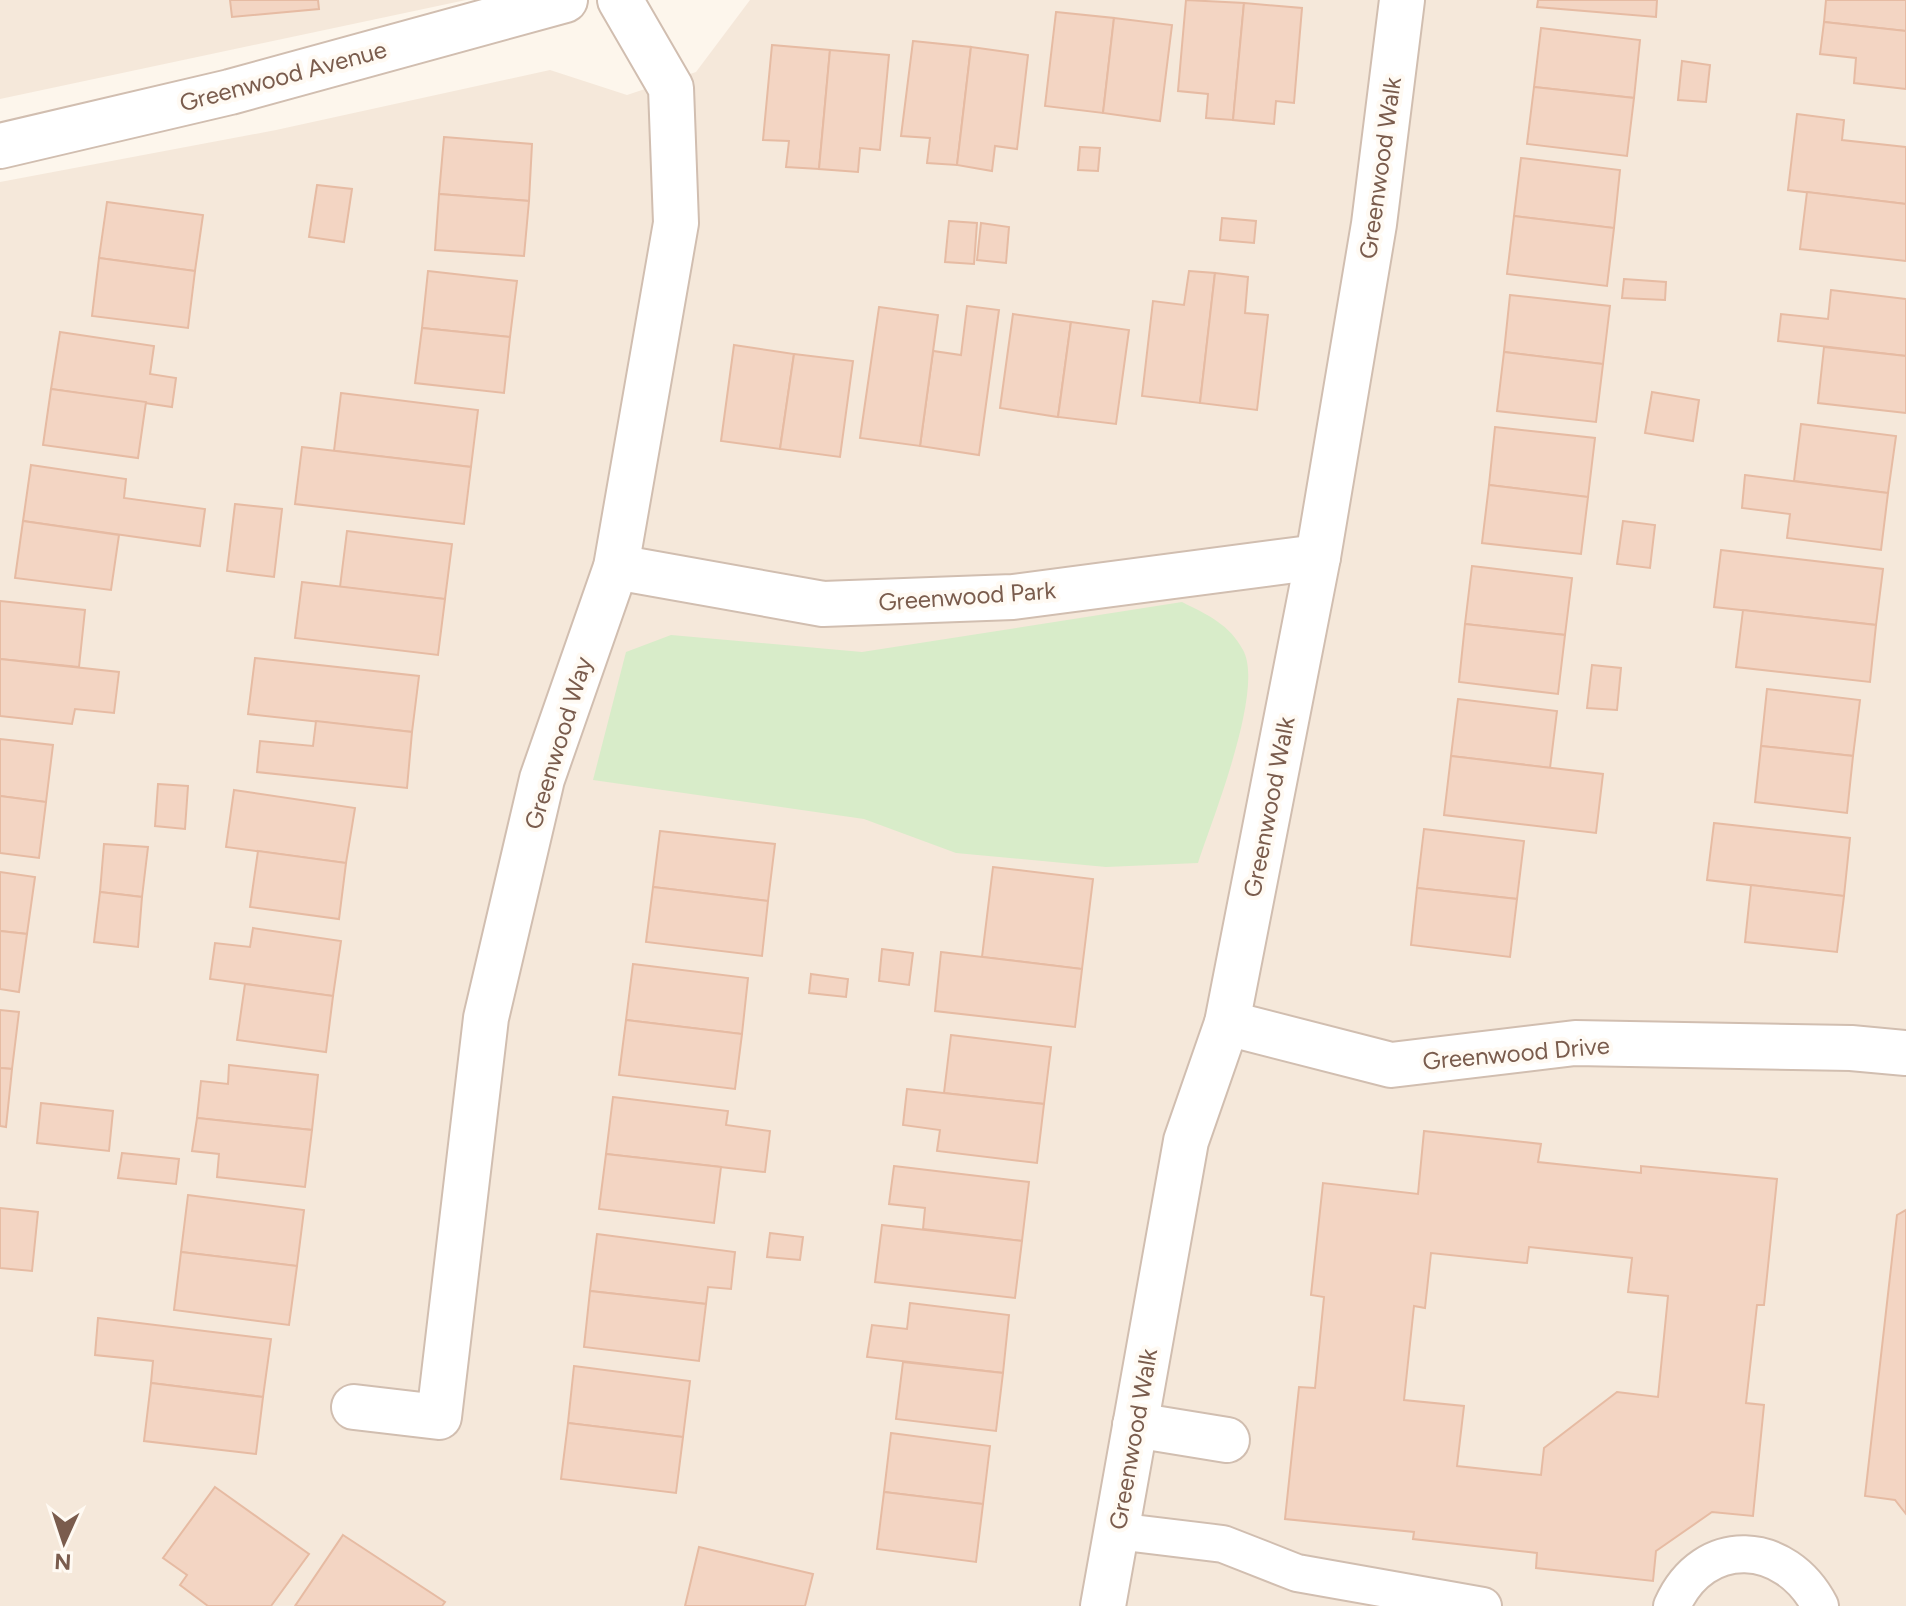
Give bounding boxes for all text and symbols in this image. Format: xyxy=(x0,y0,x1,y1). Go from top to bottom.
street label: Greenwood Avenue xyxy=(176,34,390,118)
street label: Greenwood Walk xyxy=(1353,75,1407,261)
street label: Greenwood Park xyxy=(877,575,1057,617)
street label: Greenwood Way xyxy=(518,653,598,833)
street label: Greenwood Walk xyxy=(1237,714,1301,900)
street label: Greenwood Drive xyxy=(1421,1030,1611,1076)
street label: Greenwood Walk xyxy=(1103,1346,1163,1532)
north arrow xyxy=(24,1502,104,1582)
text: N xyxy=(54,1548,72,1575)

